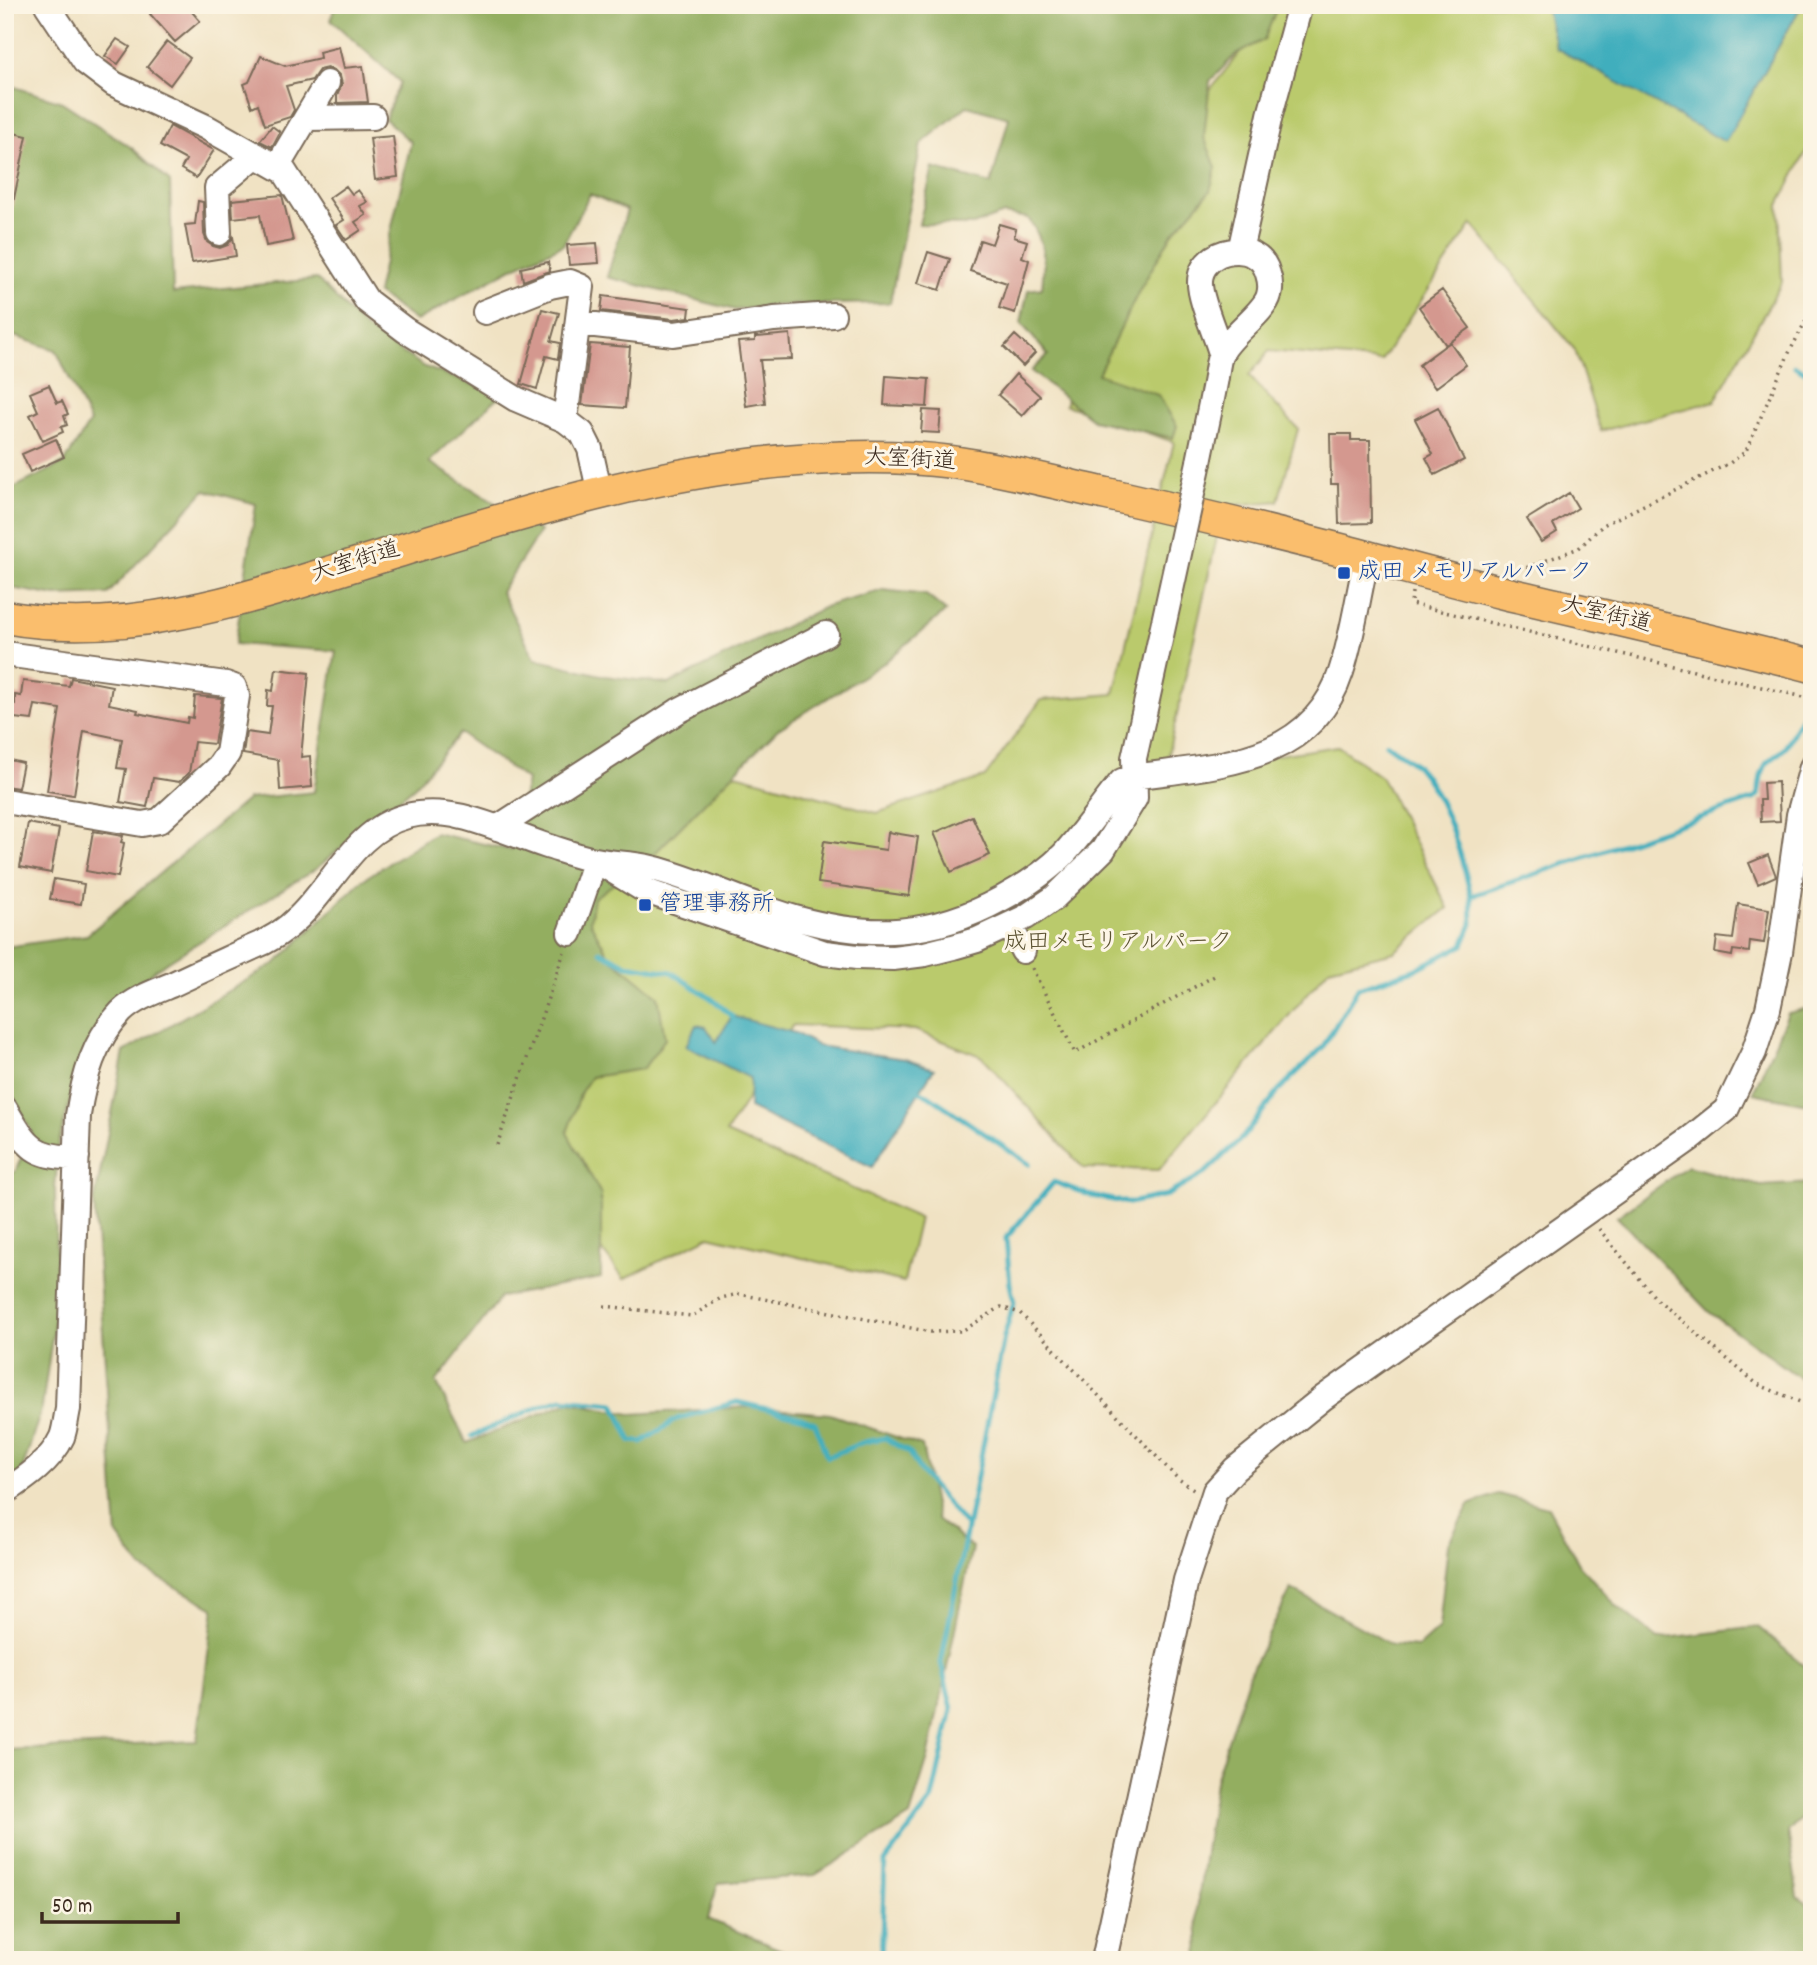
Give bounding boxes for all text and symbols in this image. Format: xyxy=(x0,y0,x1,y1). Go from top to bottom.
street label: 大室街道 xyxy=(863,442,957,480)
street label: 大室街道 xyxy=(307,534,405,592)
place label: 成田 メモリアルパーク xyxy=(1358,557,1592,590)
marker: 成田 メモリアルパーク xyxy=(1336,565,1352,581)
street label: 大室街道 xyxy=(1557,590,1655,642)
place label: 管理事務所 xyxy=(659,889,774,922)
marker: 管理事務所 xyxy=(637,897,653,913)
park label: 成田メモリアルパーク xyxy=(1004,927,1232,960)
scale bar xyxy=(42,1881,178,1925)
text: 50 m xyxy=(52,1893,92,1923)

